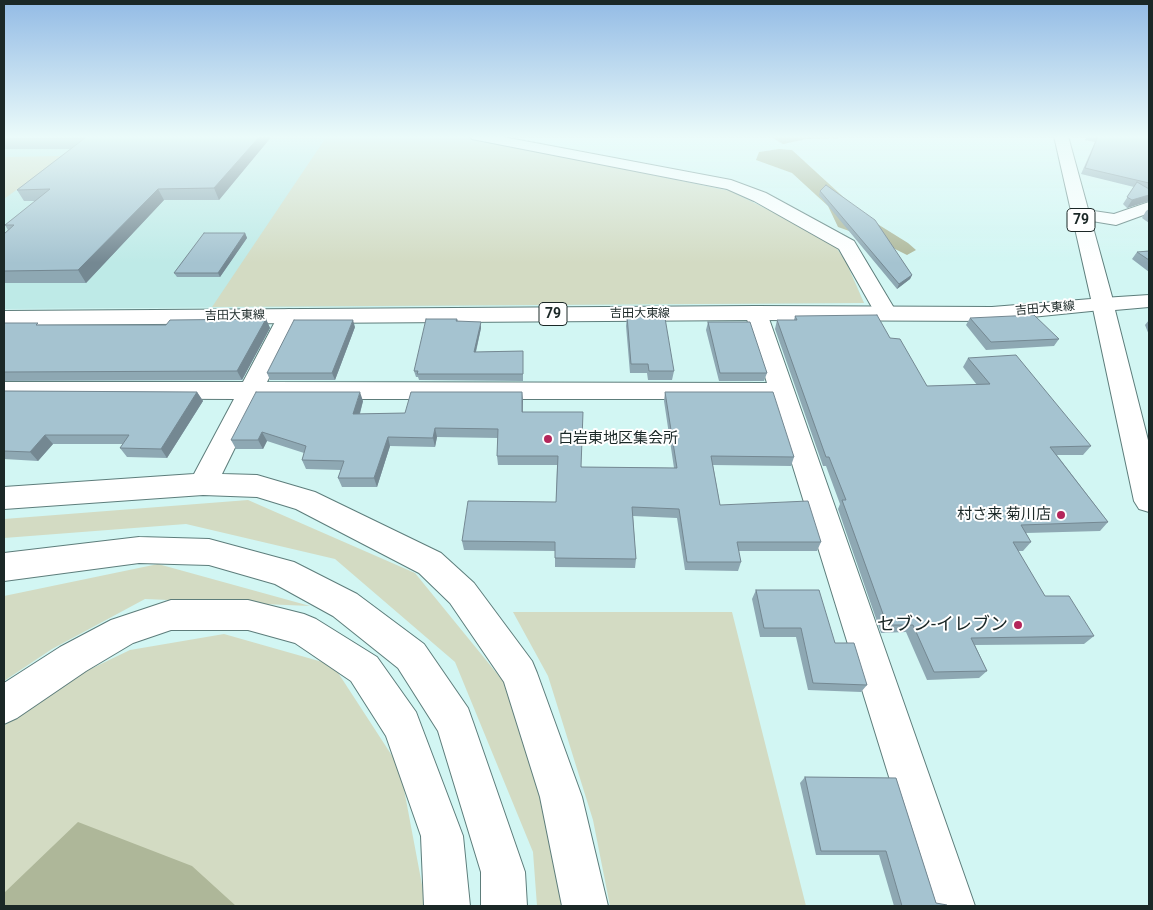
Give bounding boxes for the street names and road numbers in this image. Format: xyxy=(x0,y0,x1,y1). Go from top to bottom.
road number: 79 xyxy=(1067,208,1095,232)
street label: 吉田大東線 xyxy=(1014,299,1076,319)
road number: 79 xyxy=(539,302,567,326)
street label: 吉田大東線 xyxy=(610,307,670,321)
street label: 吉田大東線 xyxy=(205,308,265,324)

